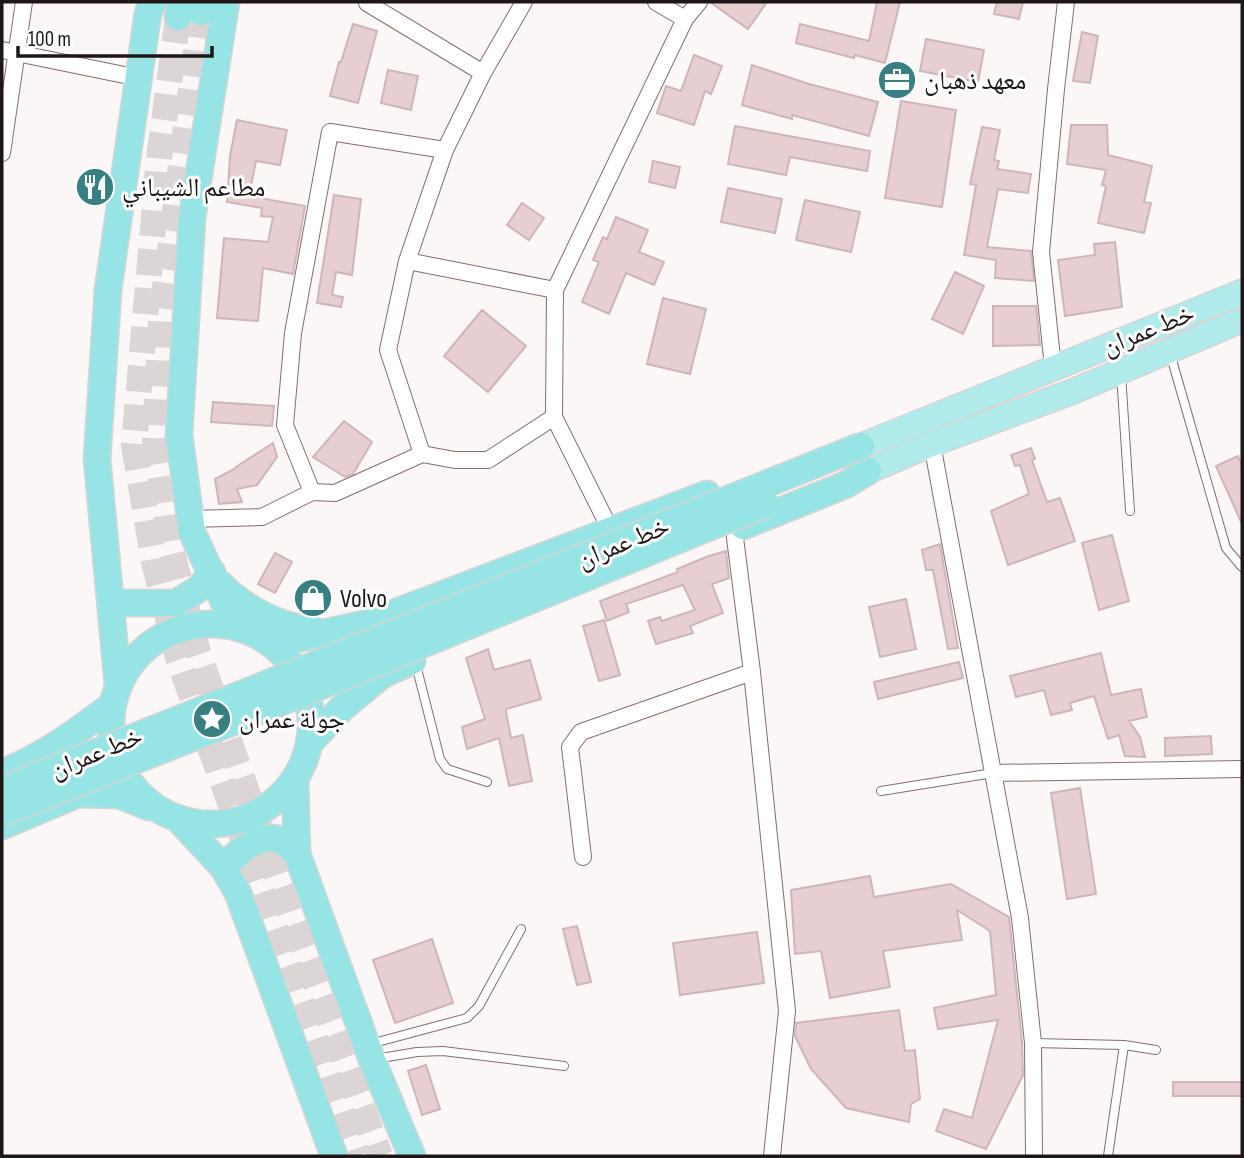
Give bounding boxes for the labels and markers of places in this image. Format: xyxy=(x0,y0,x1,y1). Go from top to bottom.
office icon: معهد ذهبان xyxy=(876,59,918,101)
place label: معهد ذهبان xyxy=(924,66,1026,97)
restaurant icon: مطاعم الشيباني xyxy=(74,166,116,208)
place label: مطاعم الشيباني xyxy=(122,173,265,208)
shop icon: Volvo xyxy=(292,577,334,619)
place label: Volvo xyxy=(340,584,387,615)
place icon: جولة عمران xyxy=(191,698,233,740)
place label: جولة عمران xyxy=(239,705,345,736)

